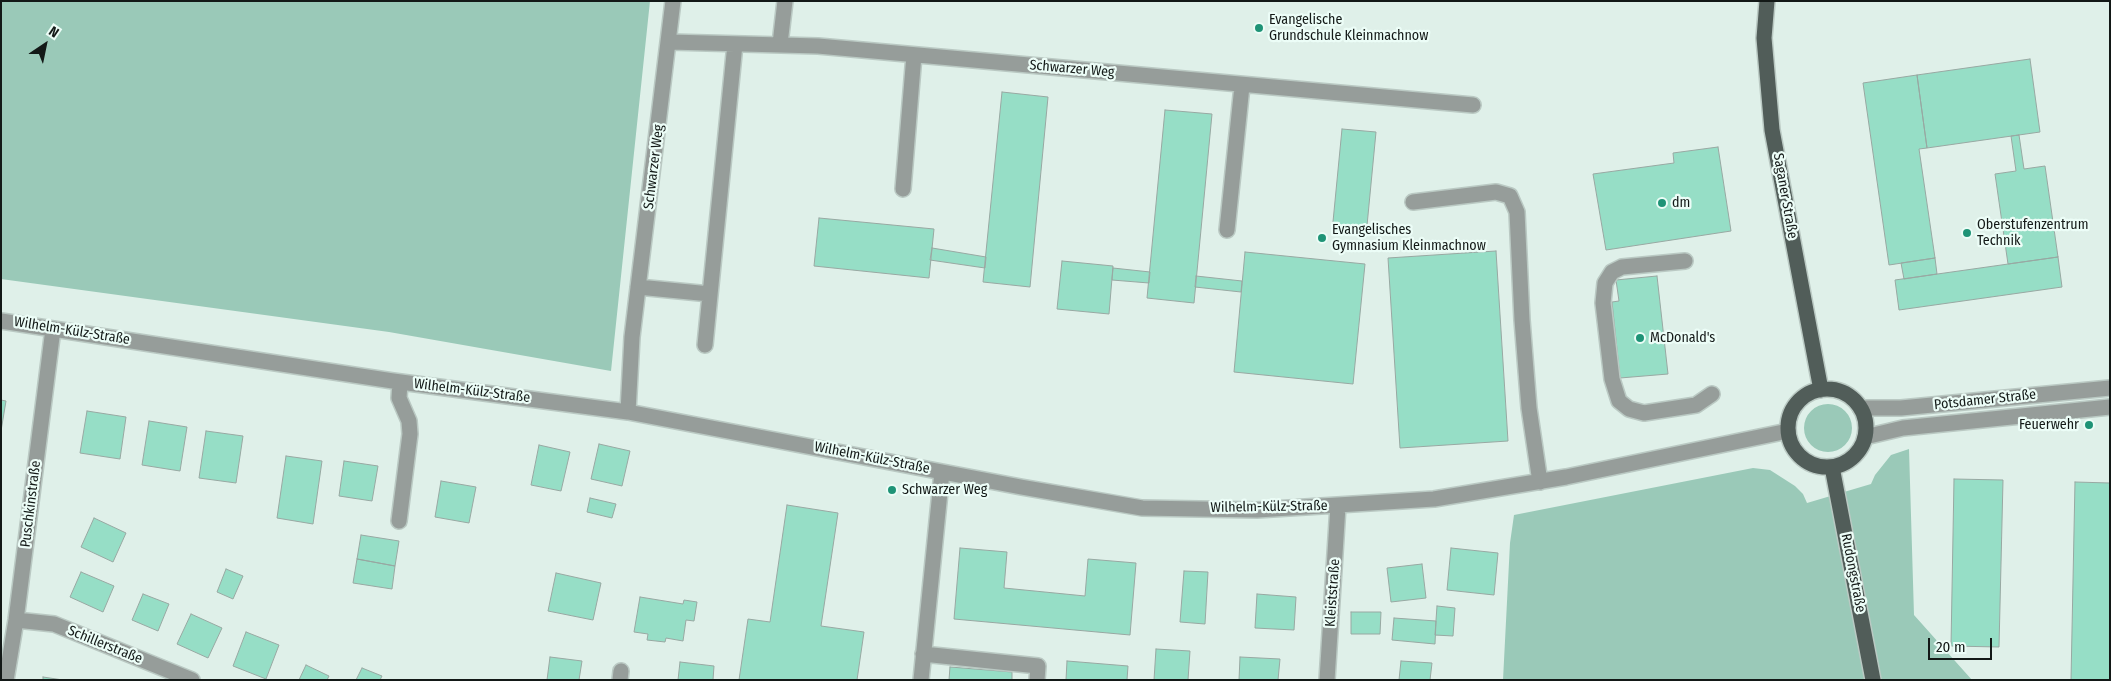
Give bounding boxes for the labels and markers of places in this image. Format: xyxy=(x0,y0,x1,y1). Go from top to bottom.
place label: Evangelische Grundschule Kleinmachnow xyxy=(1269,12,1428,44)
marker: Evangelische Grundschule Kleinmachnow xyxy=(1253,22,1265,34)
place label: dm xyxy=(1672,195,1690,211)
marker: dm xyxy=(1656,197,1668,209)
place label: Oberstufenzentrum Technik xyxy=(1977,217,2088,250)
place label: Evangelisches Gymnasium Kleinmachnow xyxy=(1332,222,1486,254)
marker: Oberstufenzentrum Technik xyxy=(1961,227,1973,239)
marker: Evangelisches Gymnasium Kleinmachnow xyxy=(1316,232,1328,244)
place label: McDonald's xyxy=(1650,330,1715,346)
marker: McDonald's xyxy=(1634,332,1646,344)
place label: Feuerwehr xyxy=(2019,417,2079,433)
marker: Feuerwehr xyxy=(2083,419,2095,431)
place label: Schwarzer Weg xyxy=(902,482,987,498)
marker: Schwarzer Weg xyxy=(886,484,898,496)

